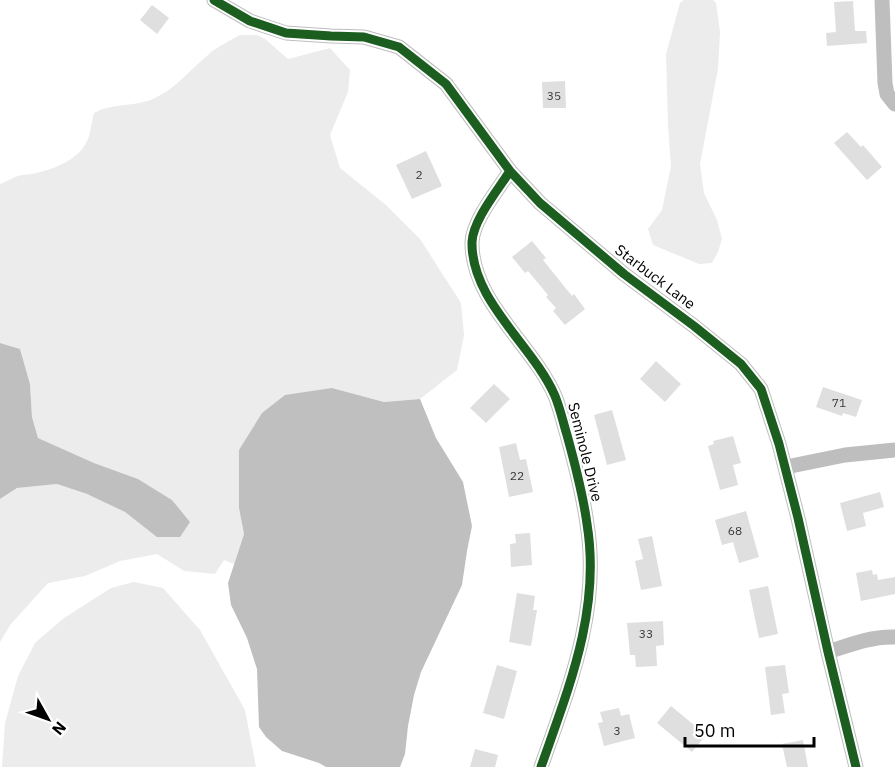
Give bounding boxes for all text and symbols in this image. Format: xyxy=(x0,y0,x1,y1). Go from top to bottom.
house number: 35 xyxy=(547,88,561,103)
house number: 2 xyxy=(415,167,423,182)
street label: Starbuck Lane xyxy=(611,240,699,313)
house number: 71 xyxy=(832,395,846,410)
street label: Seminole Drive xyxy=(564,400,607,503)
house number: 22 xyxy=(510,468,524,483)
house number: 68 xyxy=(728,523,742,538)
house number: 33 xyxy=(639,626,653,641)
north arrow xyxy=(18,689,78,749)
scale bar xyxy=(685,710,814,748)
text: N xyxy=(48,718,71,740)
text: 50 m xyxy=(694,719,736,742)
house number: 3 xyxy=(613,723,621,738)

